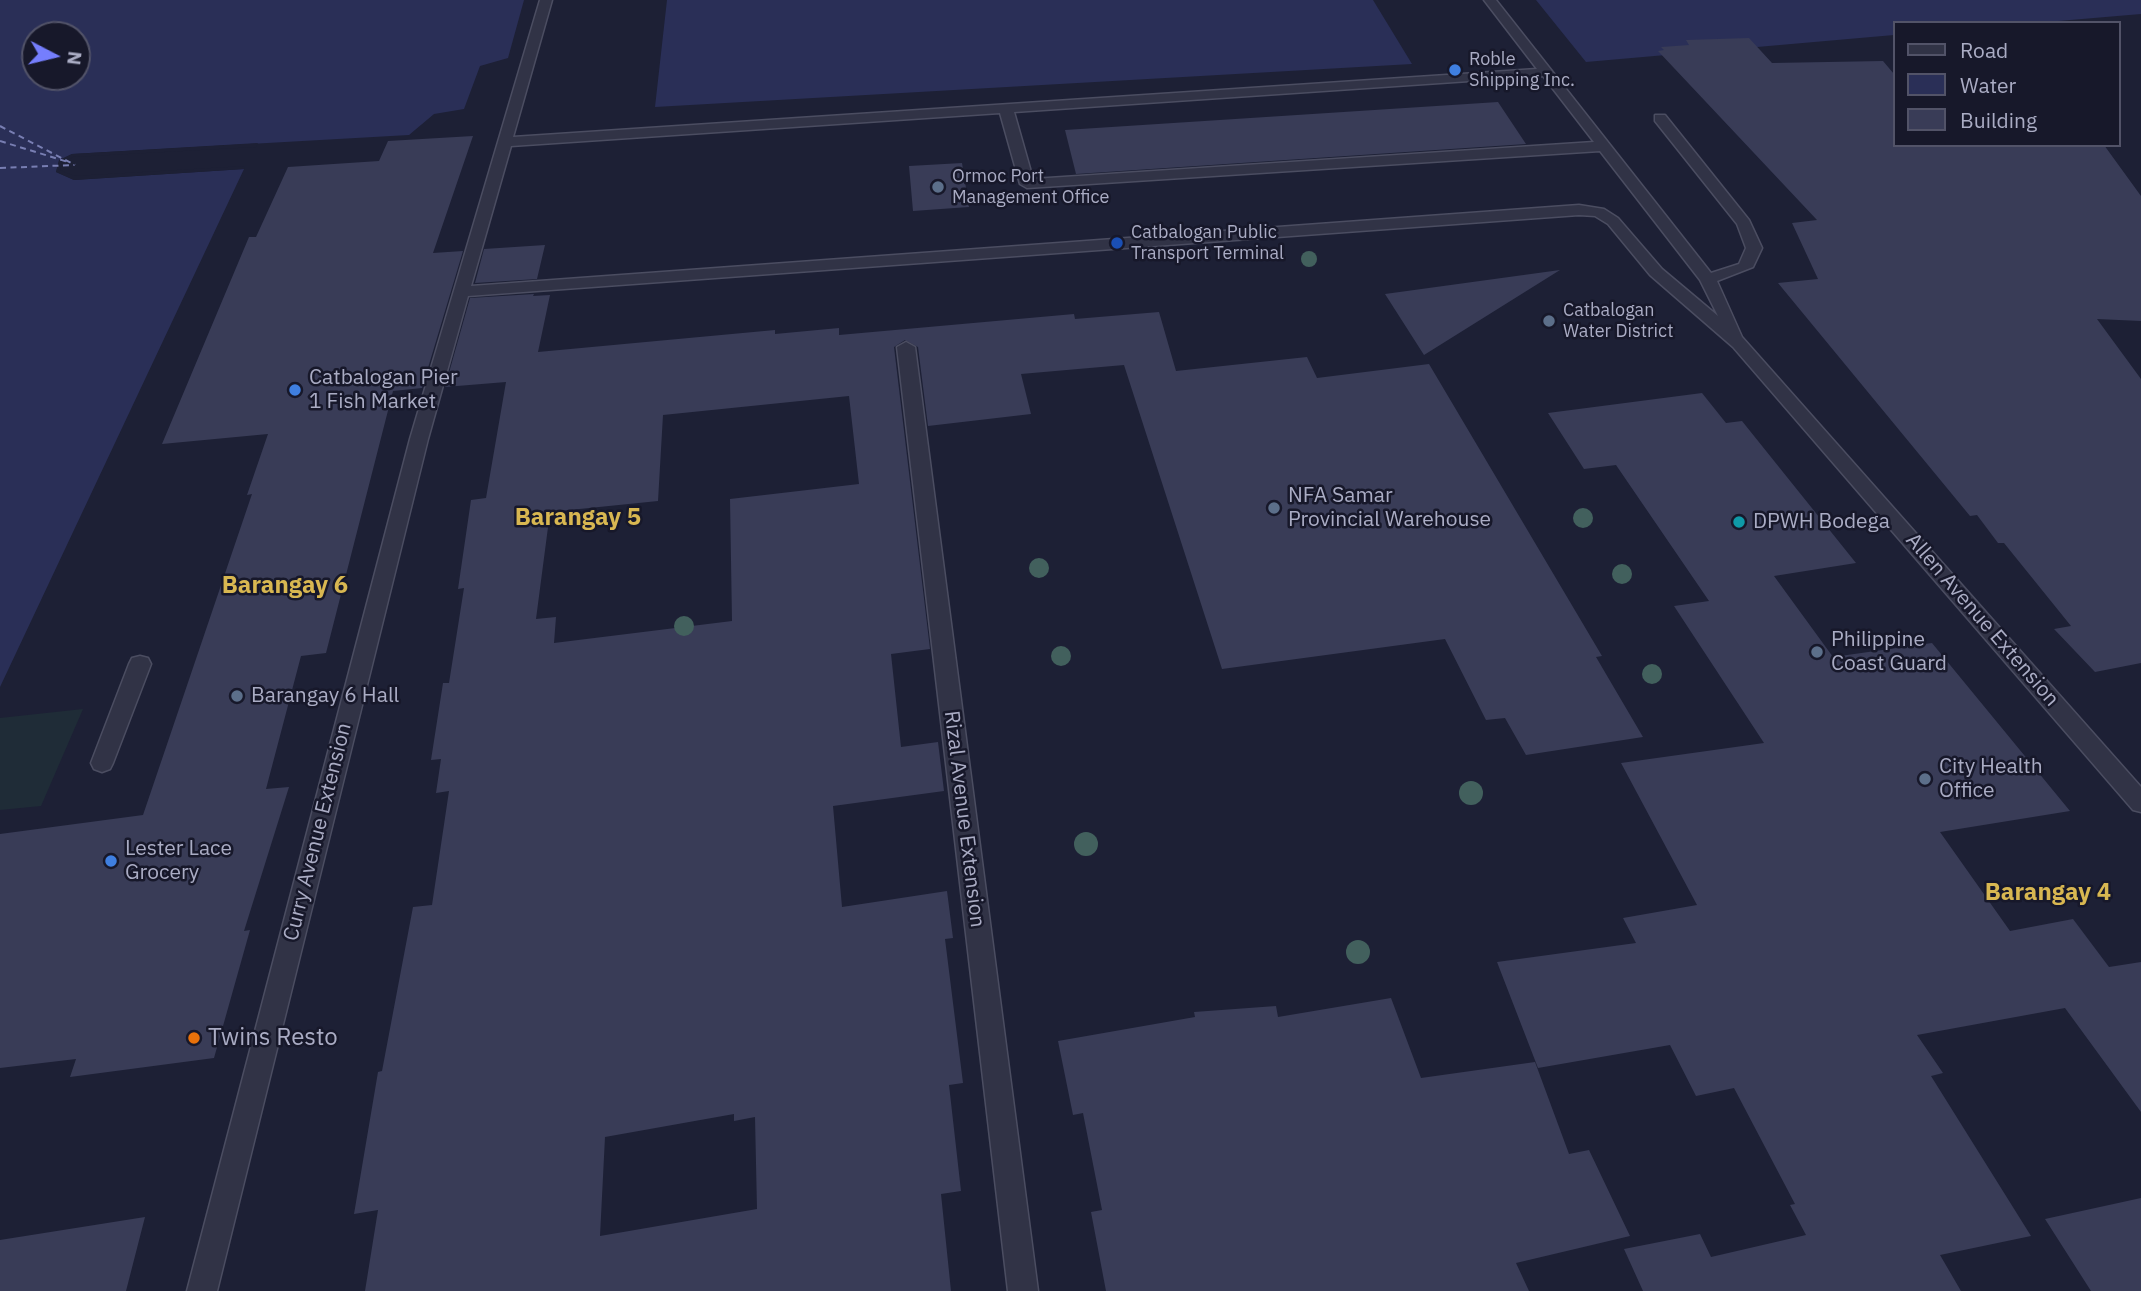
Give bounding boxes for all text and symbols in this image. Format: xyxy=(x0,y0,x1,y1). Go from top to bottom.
north arrow xyxy=(21,21,91,91)
legend xyxy=(1892,21,2120,147)
text: Road xyxy=(1960,36,2008,64)
place label: Roble Shipping Inc. xyxy=(1469,49,1575,92)
text: N xyxy=(62,50,88,67)
marker: Roble Shipping Inc. xyxy=(1447,62,1463,78)
text: Water xyxy=(1960,71,2016,99)
text: Building xyxy=(1960,106,2037,134)
place label: Ormoc Port Management Office xyxy=(952,166,1109,208)
marker: Ormoc Port Management Office xyxy=(930,179,946,195)
place label: Catbalogan Public Transport Terminal xyxy=(1131,222,1284,264)
marker: Catbalogan Public Transport Terminal xyxy=(1109,235,1125,251)
place label: Catbalogan Water District xyxy=(1563,300,1673,342)
marker: Catbalogan Water District xyxy=(1541,313,1557,329)
place label: Catbalogan Pier 1 Fish Market xyxy=(309,365,458,415)
marker: Catbalogan Pier 1 Fish Market xyxy=(287,382,303,398)
place label: NFA Samar Provincial Warehouse xyxy=(1288,483,1491,533)
marker: NFA Samar Provincial Warehouse xyxy=(1266,500,1282,516)
district label: Barangay 5 xyxy=(515,504,641,532)
place label: DPWH Bodega xyxy=(1753,509,1890,535)
marker: DPWH Bodega xyxy=(1731,514,1747,530)
street label: Allen Avenue Extension xyxy=(1900,528,2064,712)
district label: Barangay 6 xyxy=(222,572,348,600)
place label: Philippine Coast Guard xyxy=(1831,627,1947,677)
marker: Philippine Coast Guard xyxy=(1809,644,1825,660)
place label: Barangay 6 Hall xyxy=(251,683,399,709)
marker: Barangay 6 Hall xyxy=(229,688,245,704)
street label: Rizal Avenue Extension xyxy=(938,709,990,929)
street label: Curry Avenue Extension xyxy=(279,720,357,944)
place label: City Health Office xyxy=(1939,754,2043,804)
marker: City Health Office xyxy=(1917,771,1933,787)
place label: Lester Lace Grocery xyxy=(125,836,232,886)
marker: Lester Lace Grocery xyxy=(103,853,119,869)
district label: Barangay 4 xyxy=(1985,879,2111,907)
place label: Twins Resto xyxy=(208,1024,338,1052)
marker: Twins Resto xyxy=(186,1030,202,1046)

